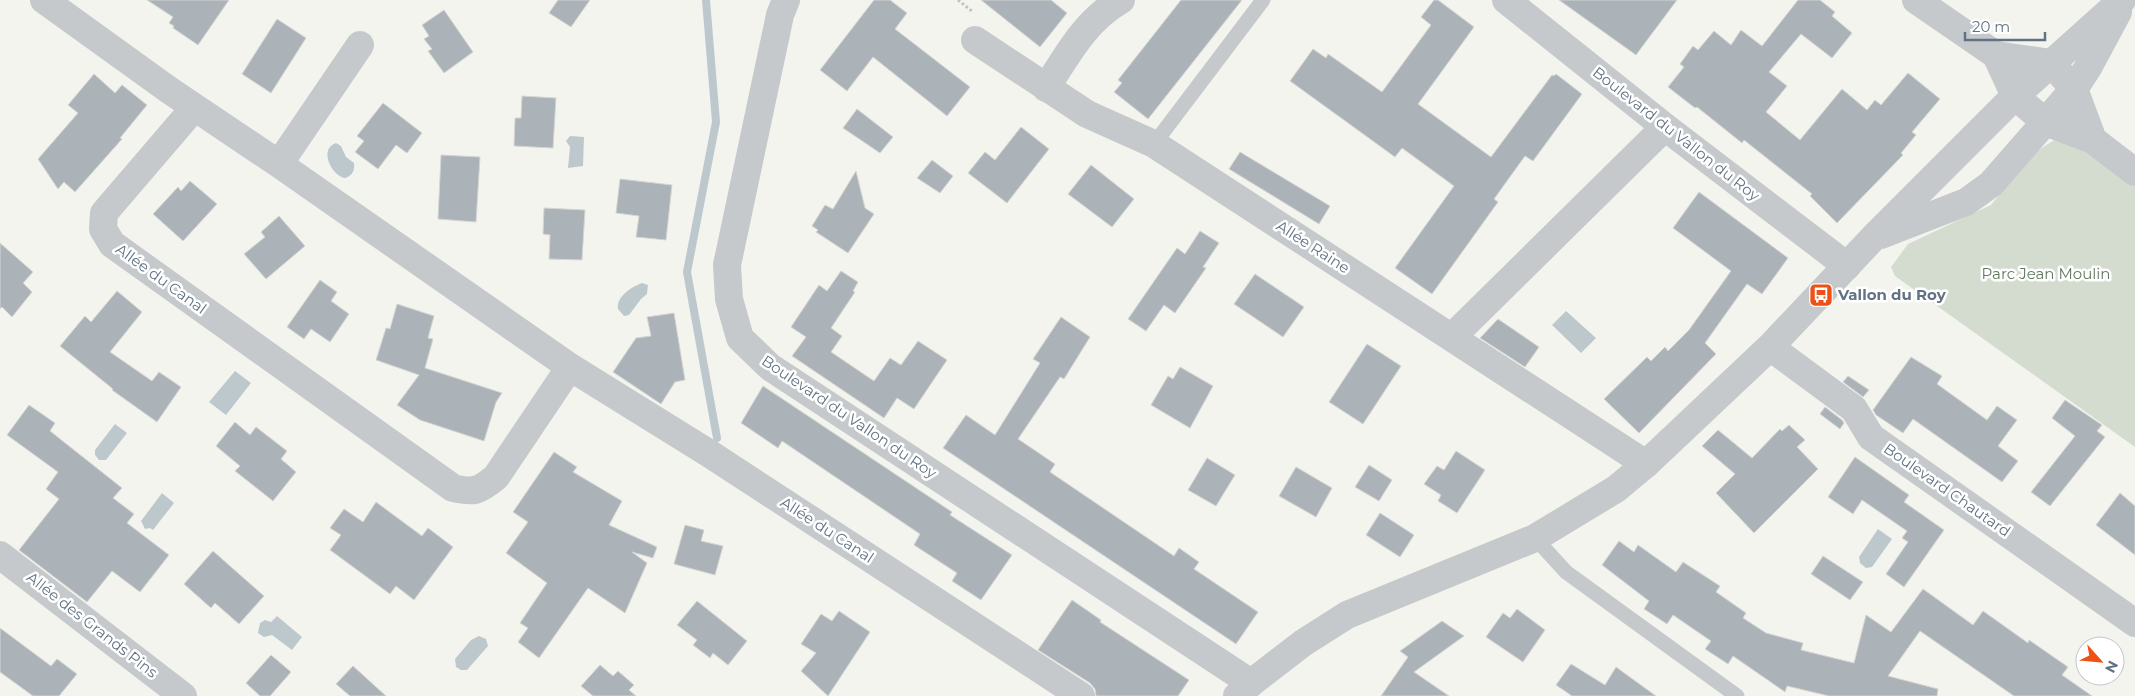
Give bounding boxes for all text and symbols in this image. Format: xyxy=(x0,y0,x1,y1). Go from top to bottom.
scale bar xyxy=(1965,10,2045,42)
text: 20 m xyxy=(1972,17,2010,36)
street label: Boulevard du Vallon du Roy xyxy=(1589,62,1764,205)
street label: Allée Raine xyxy=(1273,216,1354,277)
street label: Allée du Canal xyxy=(112,239,210,318)
park label: Parc Jean Moulin xyxy=(1982,264,2110,283)
bus stop icon: Vallon du Roy xyxy=(1808,282,1834,308)
place label: Vallon du Roy xyxy=(1837,285,1947,304)
street label: Boulevard du Vallon du Roy xyxy=(758,351,941,483)
street label: Boulevard Chautard xyxy=(1880,439,2014,541)
street label: Allée du Canal xyxy=(777,492,878,567)
street label: Allée des Grands Pins xyxy=(23,568,162,682)
north arrow xyxy=(2075,636,2125,686)
text: N xyxy=(2101,658,2122,676)

